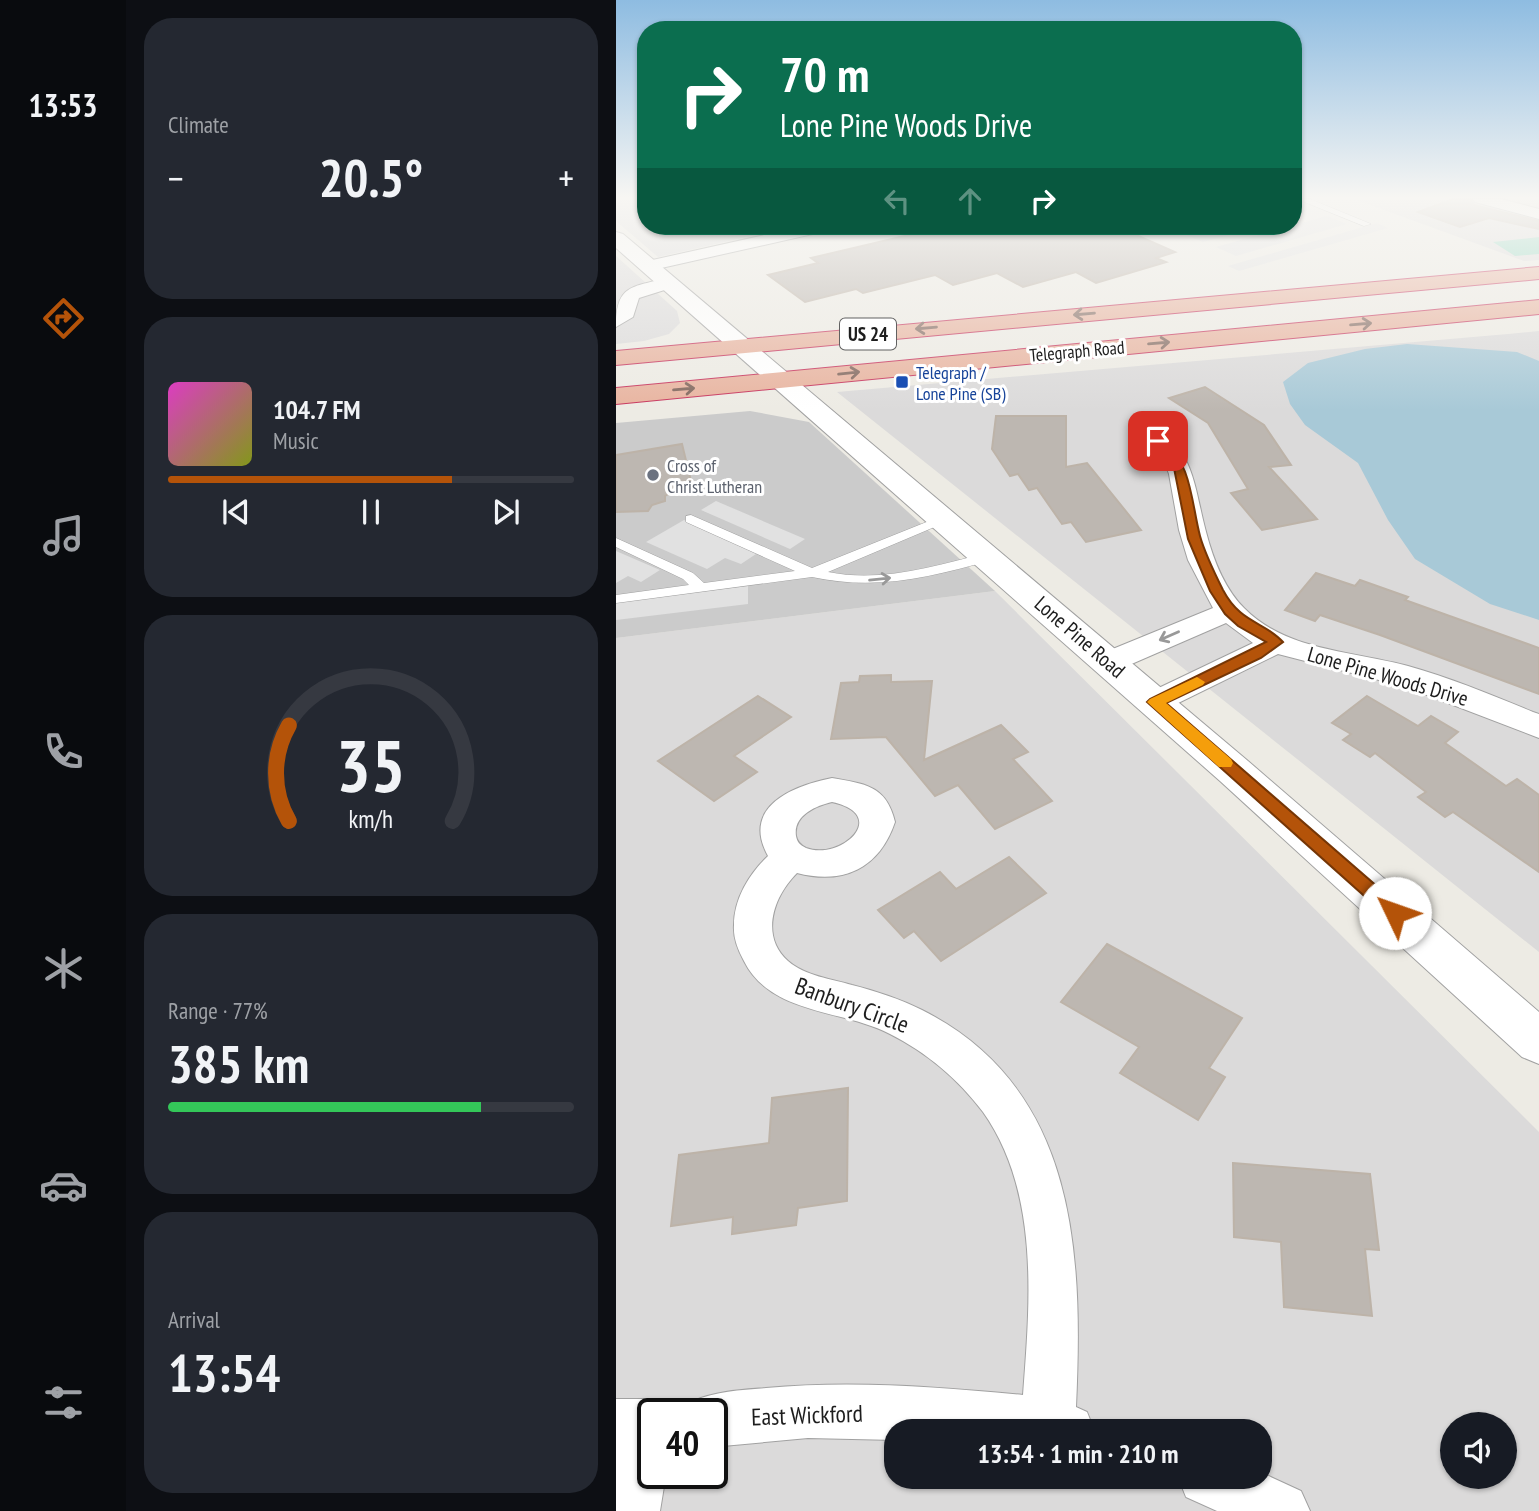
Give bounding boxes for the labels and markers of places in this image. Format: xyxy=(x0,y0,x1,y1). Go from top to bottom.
place label: Telegraph / Lone Pine (SB) xyxy=(916,361,1006,405)
marker: Telegraph / Lone Pine (SB) xyxy=(894,374,910,390)
pin xyxy=(1128,411,1188,471)
place label: Cross of Christ Lutheran xyxy=(667,454,762,498)
marker: Cross of Christ Lutheran xyxy=(645,467,661,483)

